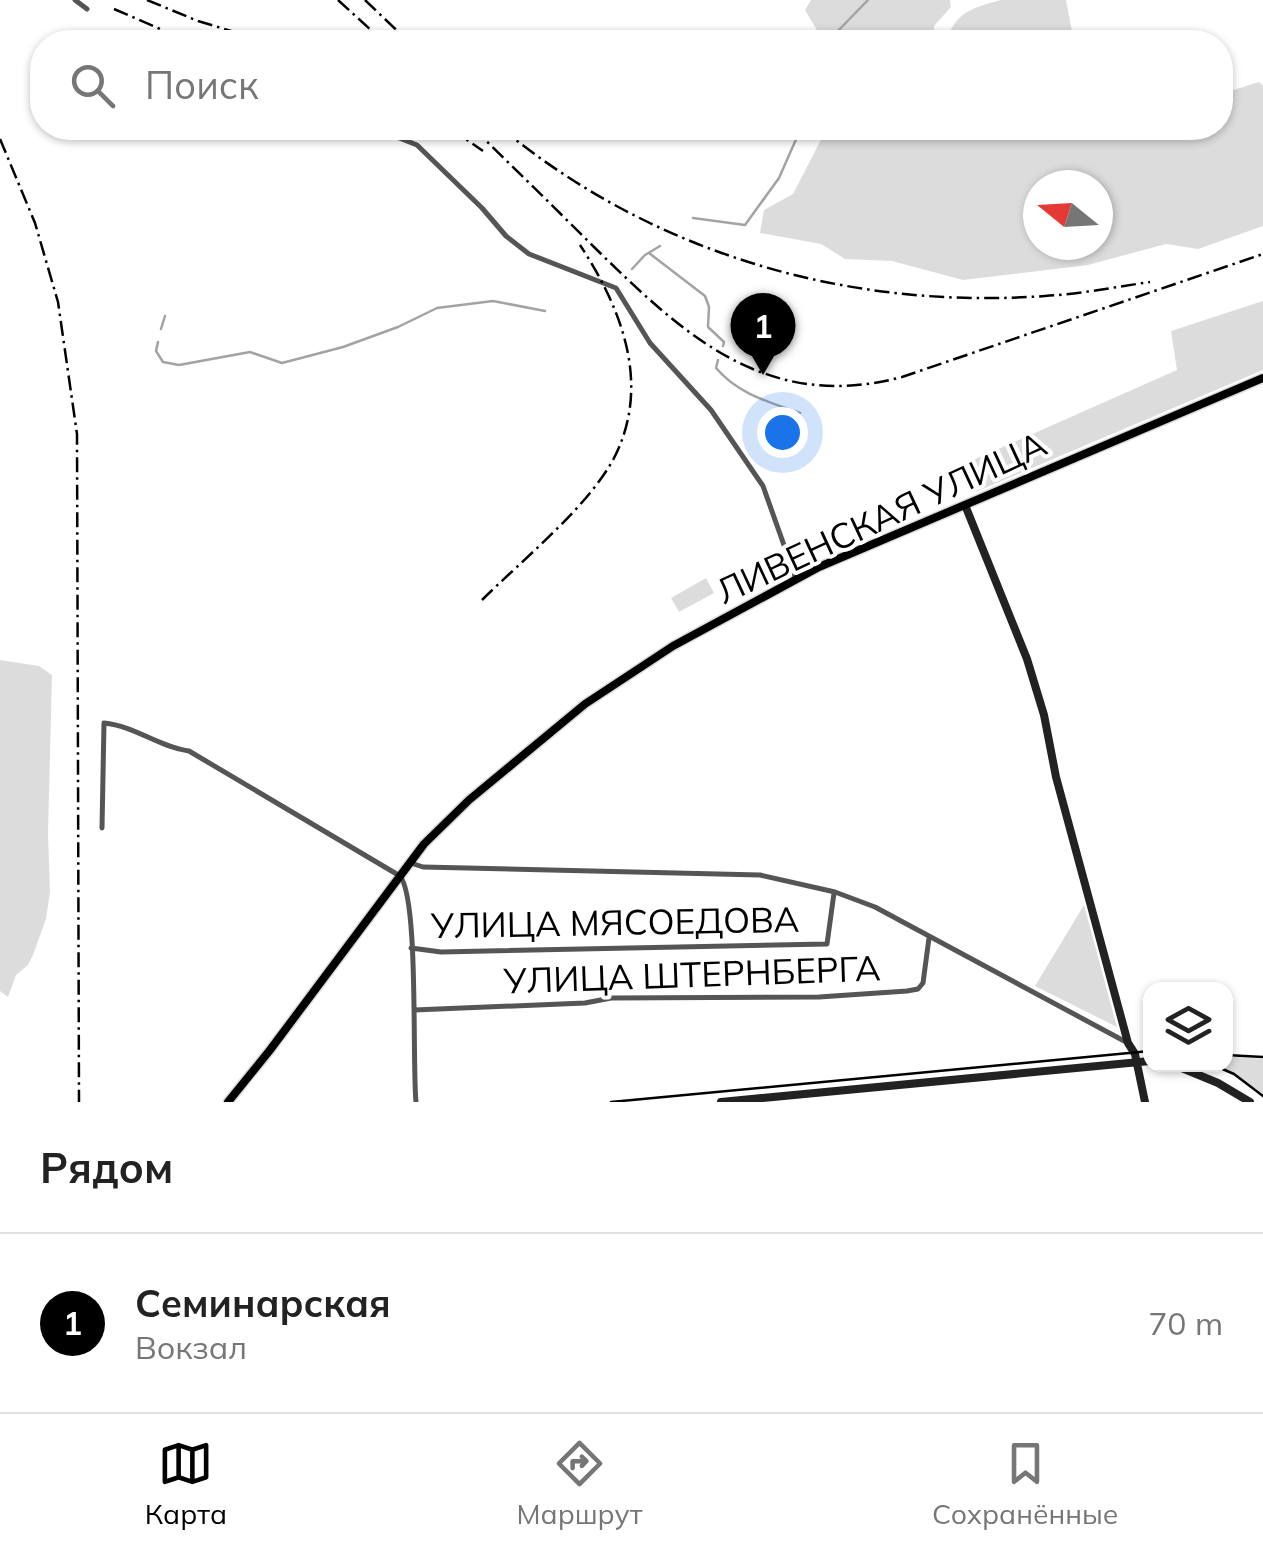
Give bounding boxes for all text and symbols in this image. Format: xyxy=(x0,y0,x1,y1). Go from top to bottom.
search box xyxy=(30,30,1233,140)
icon: search xyxy=(65,58,120,113)
text: Поиск xyxy=(145,61,258,109)
north arrow xyxy=(1023,170,1113,260)
pin: 1 xyxy=(730,292,796,375)
your location xyxy=(757,407,808,458)
street label: ЛИВЕНСКАЯ УЛИЦА xyxy=(709,421,1053,613)
street label: УЛИЦА МЯСОЕДОВА xyxy=(429,897,800,947)
street label: УЛИЦА ШТЕРНБЕРГА xyxy=(502,945,882,1003)
map controls xyxy=(1143,982,1233,1072)
button: layers xyxy=(1143,982,1233,1072)
text: Рядом xyxy=(40,1141,173,1194)
text: Семинарская xyxy=(135,1279,391,1327)
text: 1 xyxy=(63,1303,82,1343)
text: 70 m xyxy=(1148,1303,1223,1343)
text: Вокзал xyxy=(135,1327,247,1367)
tab: Карта xyxy=(145,1436,227,1531)
tab: Маршрут xyxy=(517,1436,643,1531)
tab: Сохранённые xyxy=(932,1436,1118,1531)

